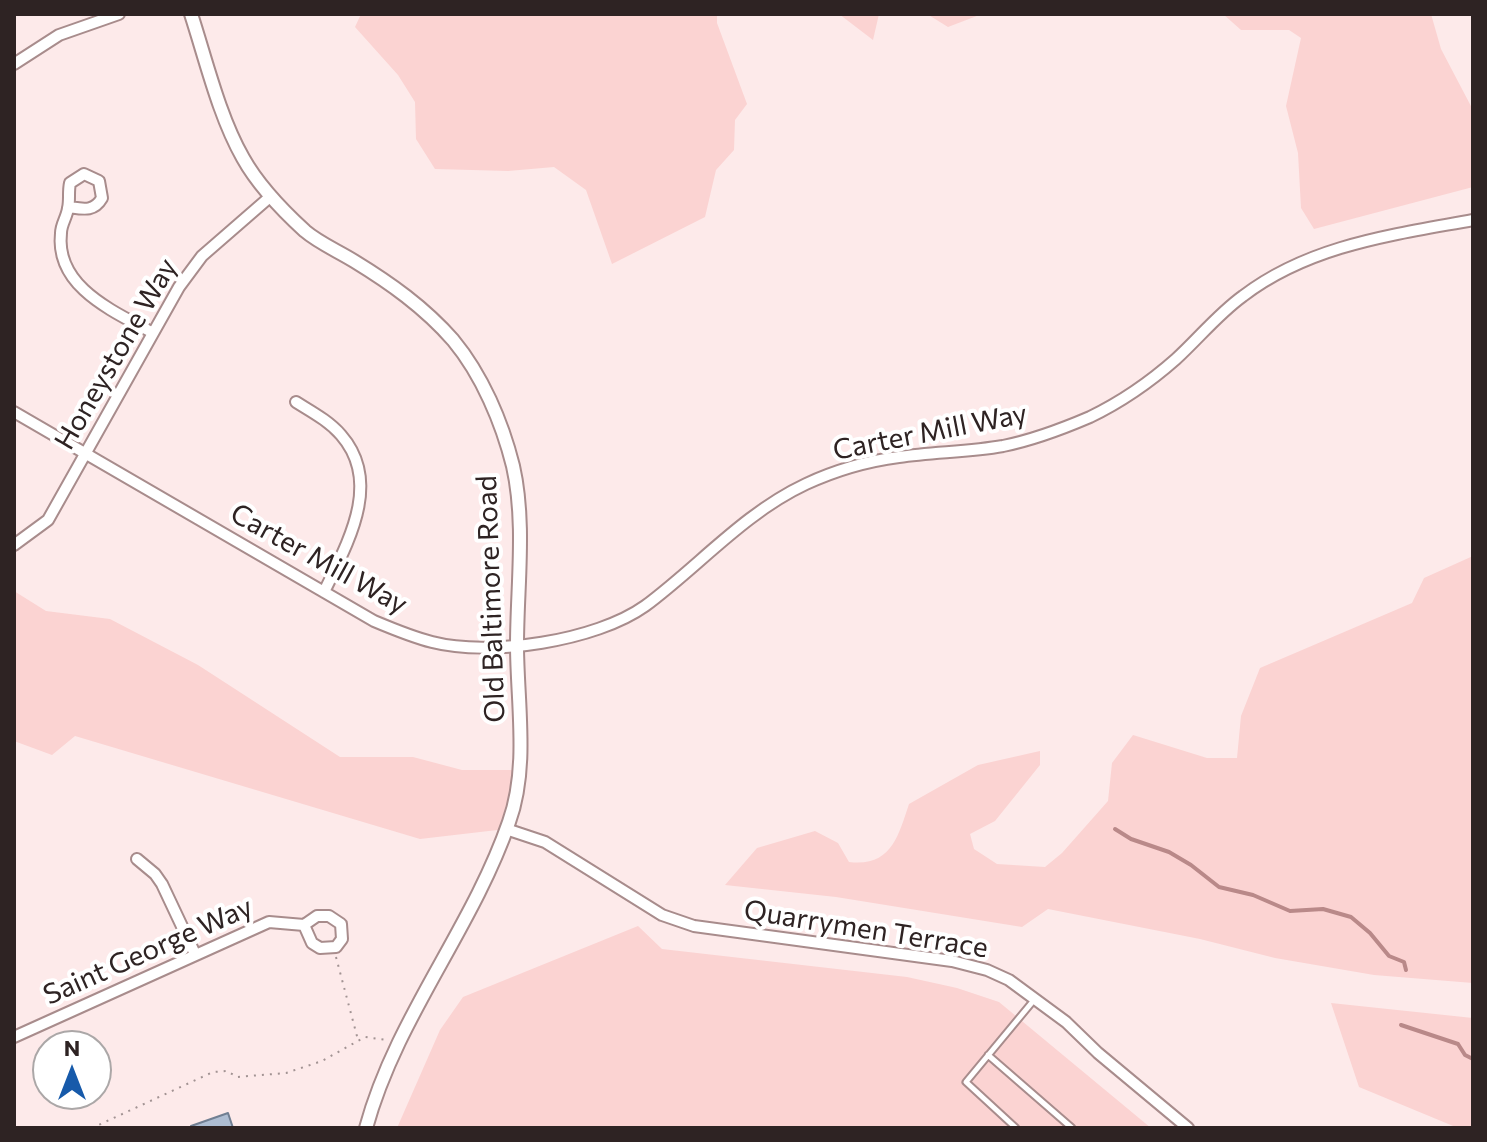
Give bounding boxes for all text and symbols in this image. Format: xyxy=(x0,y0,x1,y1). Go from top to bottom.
street label: Honeystone Way xyxy=(48,252,184,456)
street label: Carter Mill Way xyxy=(830,397,1030,467)
street label: Old Baltimore Road xyxy=(470,475,512,723)
street label: Carter Mill Way xyxy=(225,497,413,621)
street label: Saint George Way xyxy=(38,890,258,1012)
street label: Quarrymen Terrace xyxy=(742,893,990,965)
north arrow xyxy=(32,1030,112,1110)
text: N xyxy=(64,1034,80,1061)

